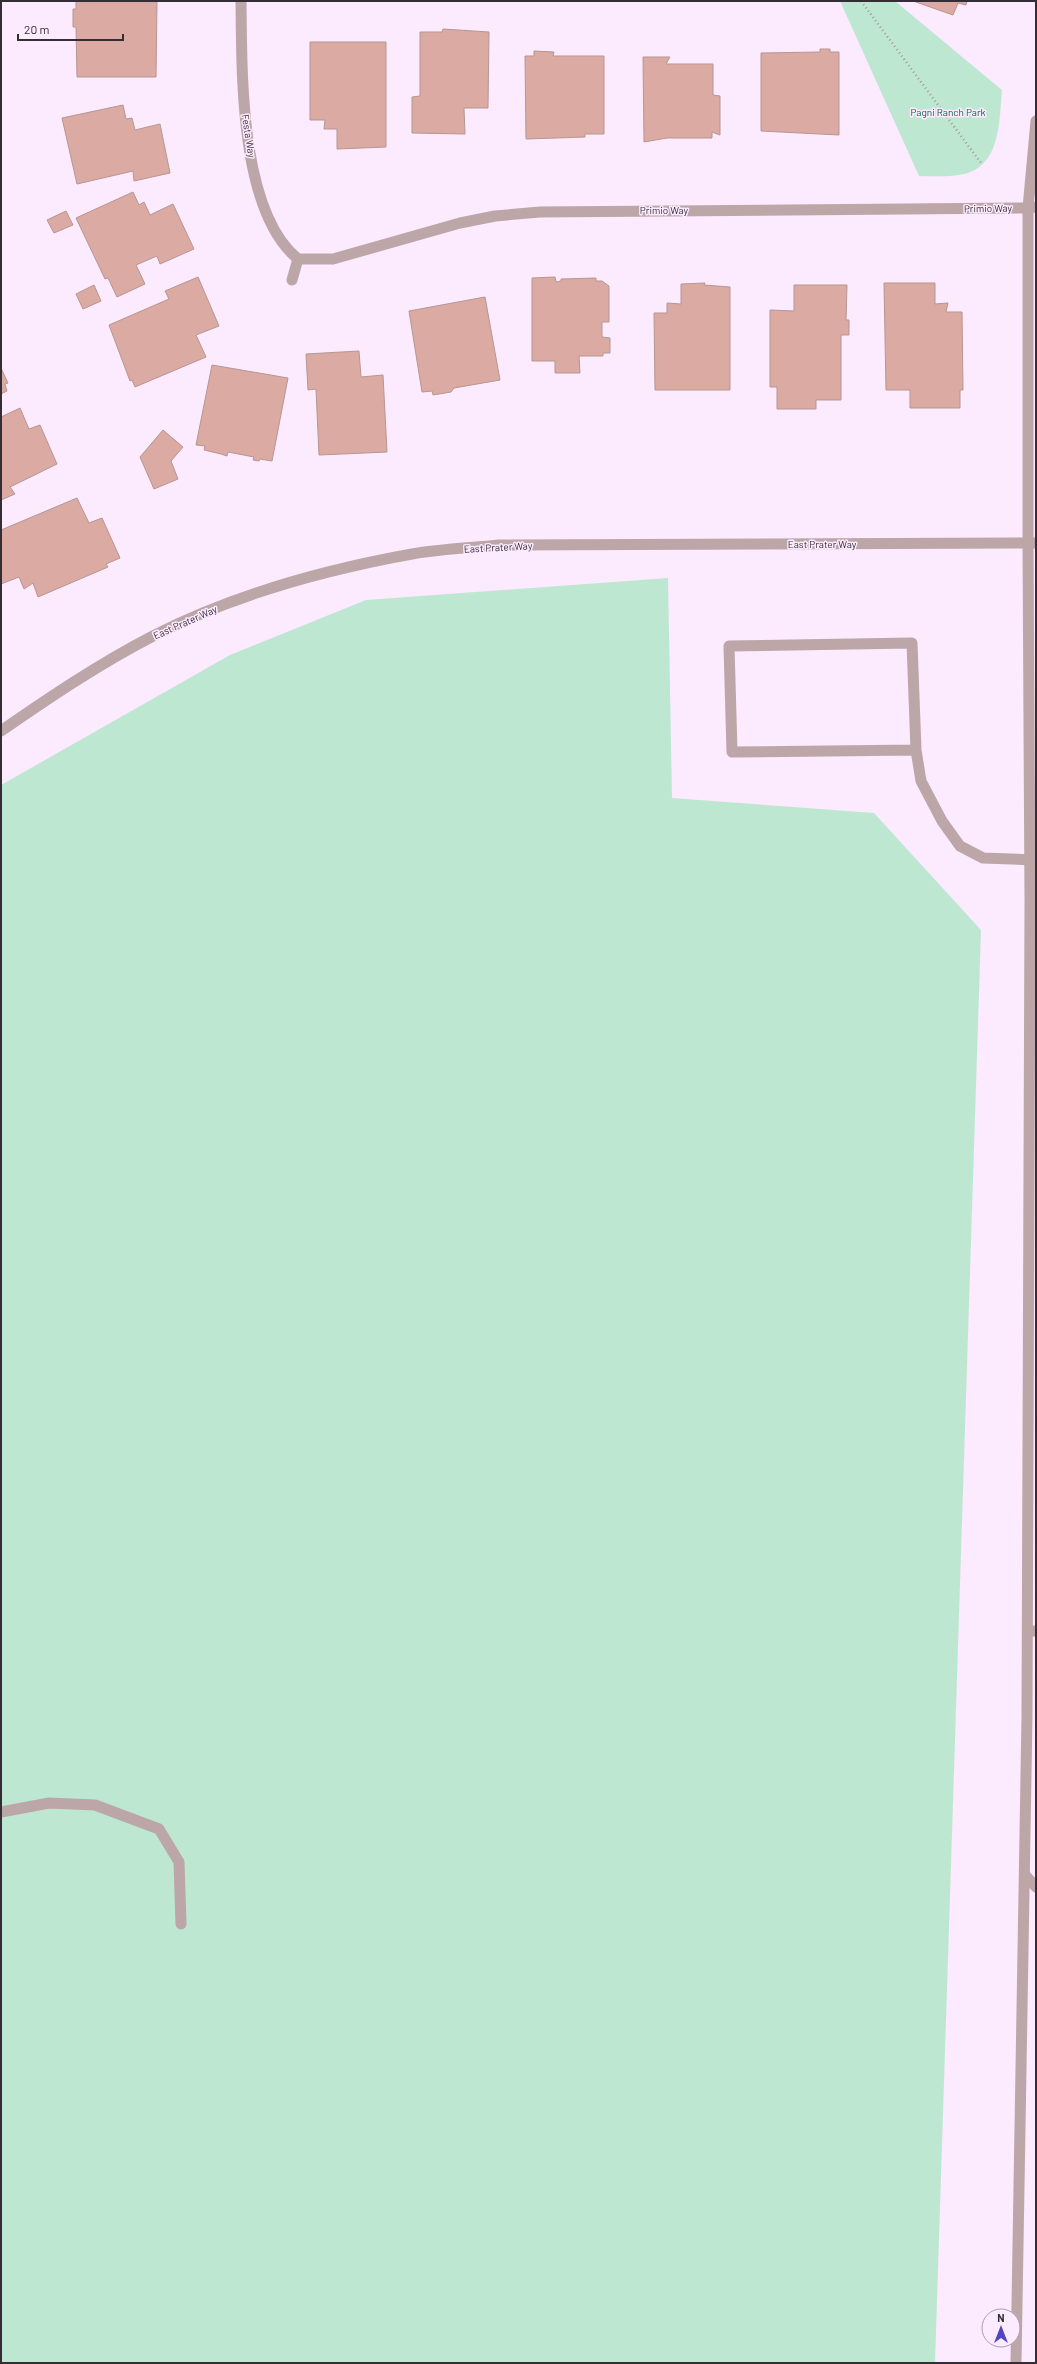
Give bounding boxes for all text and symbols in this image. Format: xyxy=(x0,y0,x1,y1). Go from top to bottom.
scale bar xyxy=(18,16,123,42)
text: 20 m xyxy=(24,22,50,36)
park label: Pagni Ranch Park xyxy=(910,106,986,118)
street label: Festa Way xyxy=(240,113,258,159)
street label: Primio Way xyxy=(964,202,1013,214)
street label: Primio Way xyxy=(640,204,689,216)
street label: East Prater Way xyxy=(788,538,857,550)
street label: East Prater Way xyxy=(463,539,533,555)
street label: East Prater Way xyxy=(151,602,219,641)
north arrow xyxy=(981,2308,1021,2348)
text: N xyxy=(997,2311,1005,2324)

